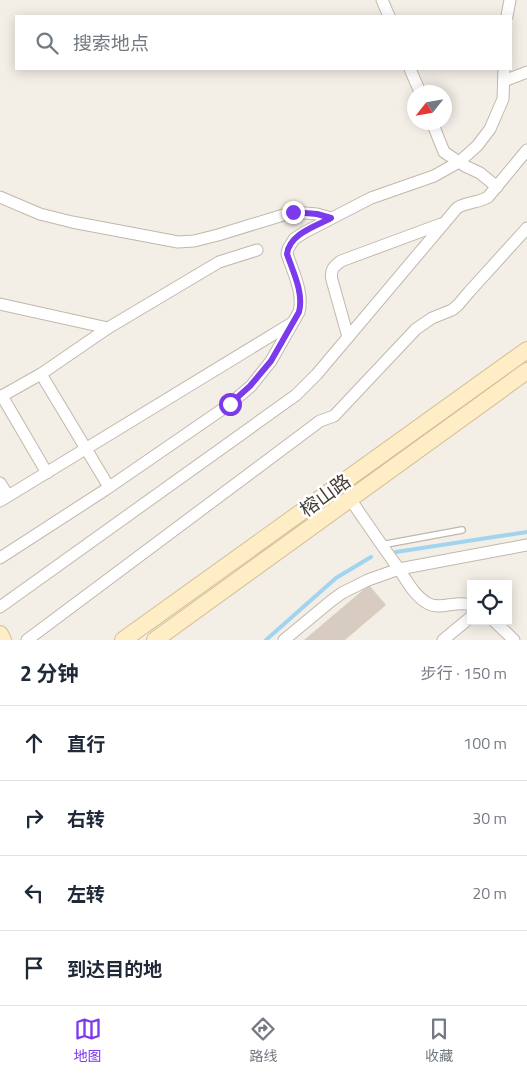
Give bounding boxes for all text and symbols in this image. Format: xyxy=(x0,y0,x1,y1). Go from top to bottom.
search box xyxy=(15,15,512,70)
text: 搜索地点 xyxy=(73,28,149,57)
icon: search xyxy=(33,29,61,57)
north arrow xyxy=(407,85,452,130)
route end xyxy=(282,201,305,224)
route start xyxy=(219,393,242,416)
street label: 榕山路 xyxy=(293,466,356,523)
map controls xyxy=(467,580,512,625)
button: locate xyxy=(467,580,512,625)
text: 2 分钟 xyxy=(20,657,78,689)
text: 步行 · 150 m xyxy=(421,661,507,685)
icon: ahead xyxy=(20,729,48,757)
text: 直行 xyxy=(67,729,105,758)
text: 100 m xyxy=(463,731,507,755)
icon: right xyxy=(20,804,48,832)
text: 右转 xyxy=(67,804,105,833)
text: 30 m xyxy=(472,806,507,830)
icon: left xyxy=(20,879,48,907)
text: 左转 xyxy=(67,879,105,908)
text: 20 m xyxy=(472,881,507,905)
icon: arrive xyxy=(20,954,48,982)
text: 到达目的地 xyxy=(67,954,162,983)
tab: 地图 xyxy=(74,1015,102,1066)
tab: 路线 xyxy=(249,1015,277,1066)
tab: 收藏 xyxy=(425,1015,453,1066)

